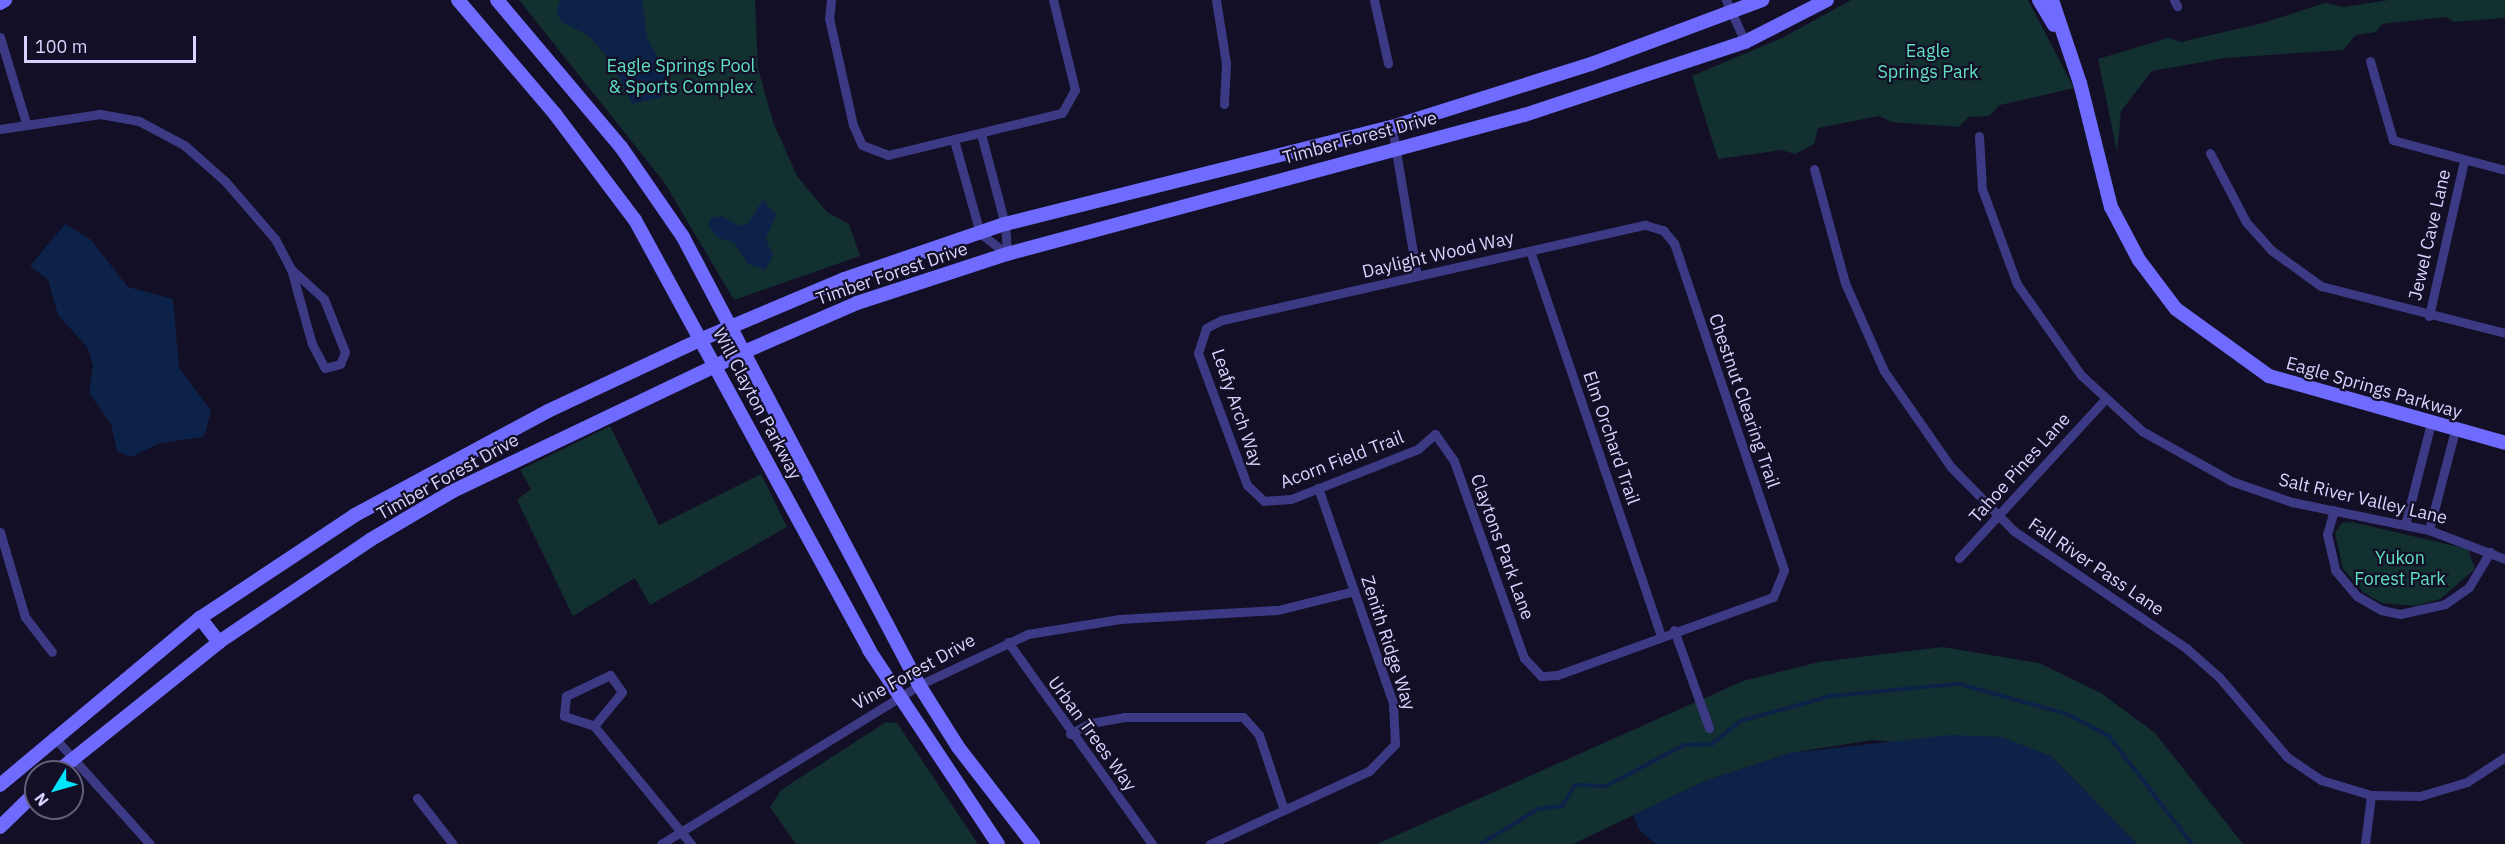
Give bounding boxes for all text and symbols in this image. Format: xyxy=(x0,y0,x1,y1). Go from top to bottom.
scale bar xyxy=(27,24,200,62)
text: 100 m xyxy=(35,35,87,58)
park label: Eagle Springs Park xyxy=(1877,41,1979,84)
park label: Eagle Springs Pool & Sports Complex xyxy=(607,56,755,98)
street label: Timber Forest Drive xyxy=(1281,107,1439,169)
street label: Jewel Cave Lane xyxy=(2404,167,2456,303)
street label: Daylight Wood Way xyxy=(1360,227,1516,283)
street label: Timber Forest Drive xyxy=(813,238,971,310)
street label: Chestnut Clearing Trail xyxy=(1704,311,1784,491)
street label: Will Clayton Parkway xyxy=(708,325,806,483)
street label: Leafy Arch Way xyxy=(1207,346,1267,470)
street label: Eagle Springs Parkway xyxy=(2284,353,2464,423)
street label: Elm Orchard Trail xyxy=(1578,368,1644,508)
street label: Tahoe Pines Lane xyxy=(1965,409,2075,527)
street label: Acorn Field Trail xyxy=(1277,426,1407,494)
street label: Timber Forest Drive xyxy=(373,429,523,525)
street label: Salt River Valley Lane xyxy=(2277,469,2449,529)
street label: Claytons Park Lane xyxy=(1466,471,1538,623)
street label: Fall River Pass Lane xyxy=(2024,514,2168,620)
park label: Yukon Forest Park xyxy=(2354,548,2446,590)
street label: Zenith Ridge Way xyxy=(1356,573,1420,713)
street label: Vine Forest Drive xyxy=(849,629,979,715)
street label: Urban Trees Way xyxy=(1043,672,1141,796)
north arrow xyxy=(24,760,84,820)
text: N xyxy=(30,789,53,810)

